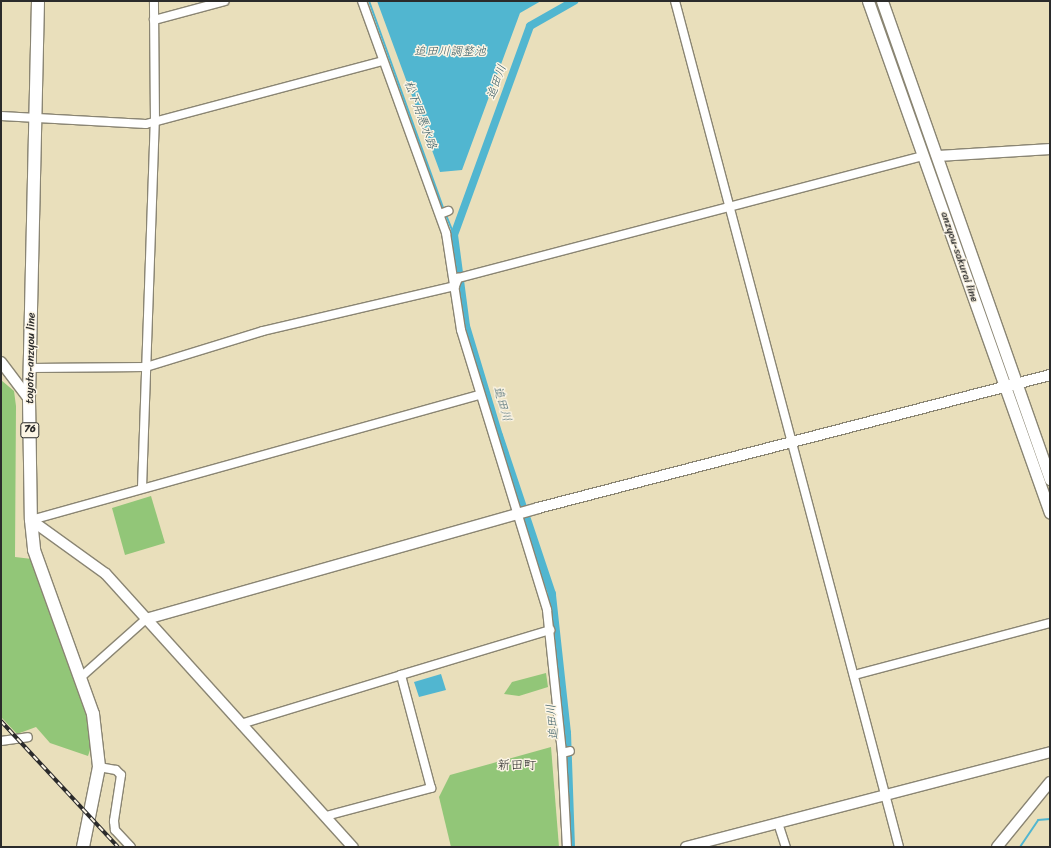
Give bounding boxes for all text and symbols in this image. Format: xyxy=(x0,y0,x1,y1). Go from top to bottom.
water label: 追田川調整池 xyxy=(414,45,486,59)
water label: 追田川 xyxy=(484,63,510,101)
water label: 松下用悪水路 xyxy=(401,79,439,151)
street label: anzyou-sakurai line xyxy=(937,210,981,304)
street label: toyota-anzyou line xyxy=(24,312,38,404)
water label: 追田川 xyxy=(490,385,514,423)
road number: 76 xyxy=(20,422,40,438)
water label: 追田川 xyxy=(544,703,562,741)
district label: 新田町 xyxy=(498,757,536,773)

